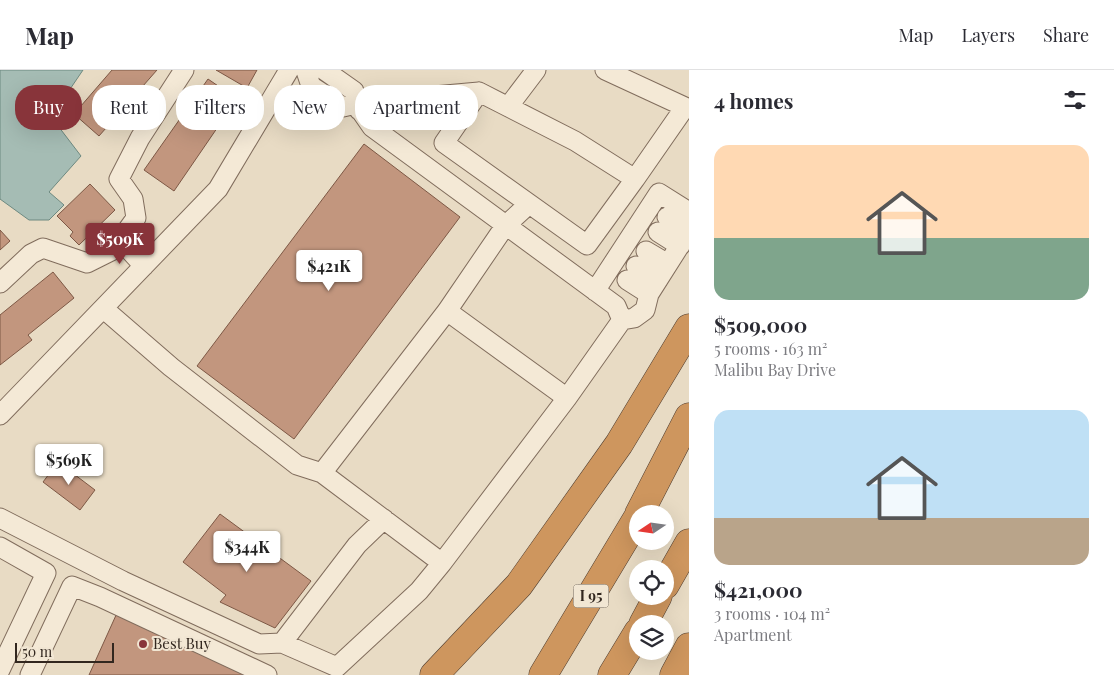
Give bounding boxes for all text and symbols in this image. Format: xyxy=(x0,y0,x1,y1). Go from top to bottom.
text: Map xyxy=(25,19,74,51)
text: Map xyxy=(898,23,933,47)
text: Layers xyxy=(961,23,1015,47)
text: Share xyxy=(1043,23,1089,47)
chip: Buy xyxy=(15,85,82,130)
chip: Rent xyxy=(92,85,166,130)
chip: Filters xyxy=(176,85,264,130)
chip: New xyxy=(274,85,345,130)
chip: Apartment xyxy=(355,85,478,130)
text: 4 homes xyxy=(714,86,793,114)
icon: filters xyxy=(1061,86,1089,114)
icon: home xyxy=(857,178,947,268)
pin: $509K xyxy=(85,222,155,265)
text: $509K xyxy=(96,228,144,249)
pin: $421K xyxy=(294,250,364,292)
text: $421K xyxy=(307,255,351,276)
text: $509,000 xyxy=(714,310,807,338)
text: 5 rooms · 163 m² xyxy=(714,338,827,359)
text: Malibu Bay Drive xyxy=(714,359,836,380)
icon: home xyxy=(857,443,947,533)
pin: $569K xyxy=(34,444,104,486)
text: $569K xyxy=(46,449,92,470)
north arrow xyxy=(629,505,674,550)
map controls xyxy=(629,505,674,660)
pin: $344K xyxy=(212,530,282,573)
text: $344K xyxy=(224,536,270,557)
button: locate xyxy=(629,560,674,605)
text: $421,000 xyxy=(714,575,803,603)
road number: I 95 xyxy=(574,584,608,608)
text: 3 rooms · 104 m² xyxy=(714,603,830,624)
button: layers xyxy=(629,615,674,660)
text: Apartment xyxy=(714,624,792,645)
place label: Best Buy xyxy=(153,633,211,653)
marker: Best Buy xyxy=(137,638,149,650)
scale bar xyxy=(15,640,114,663)
text: 50 m xyxy=(22,642,52,661)

